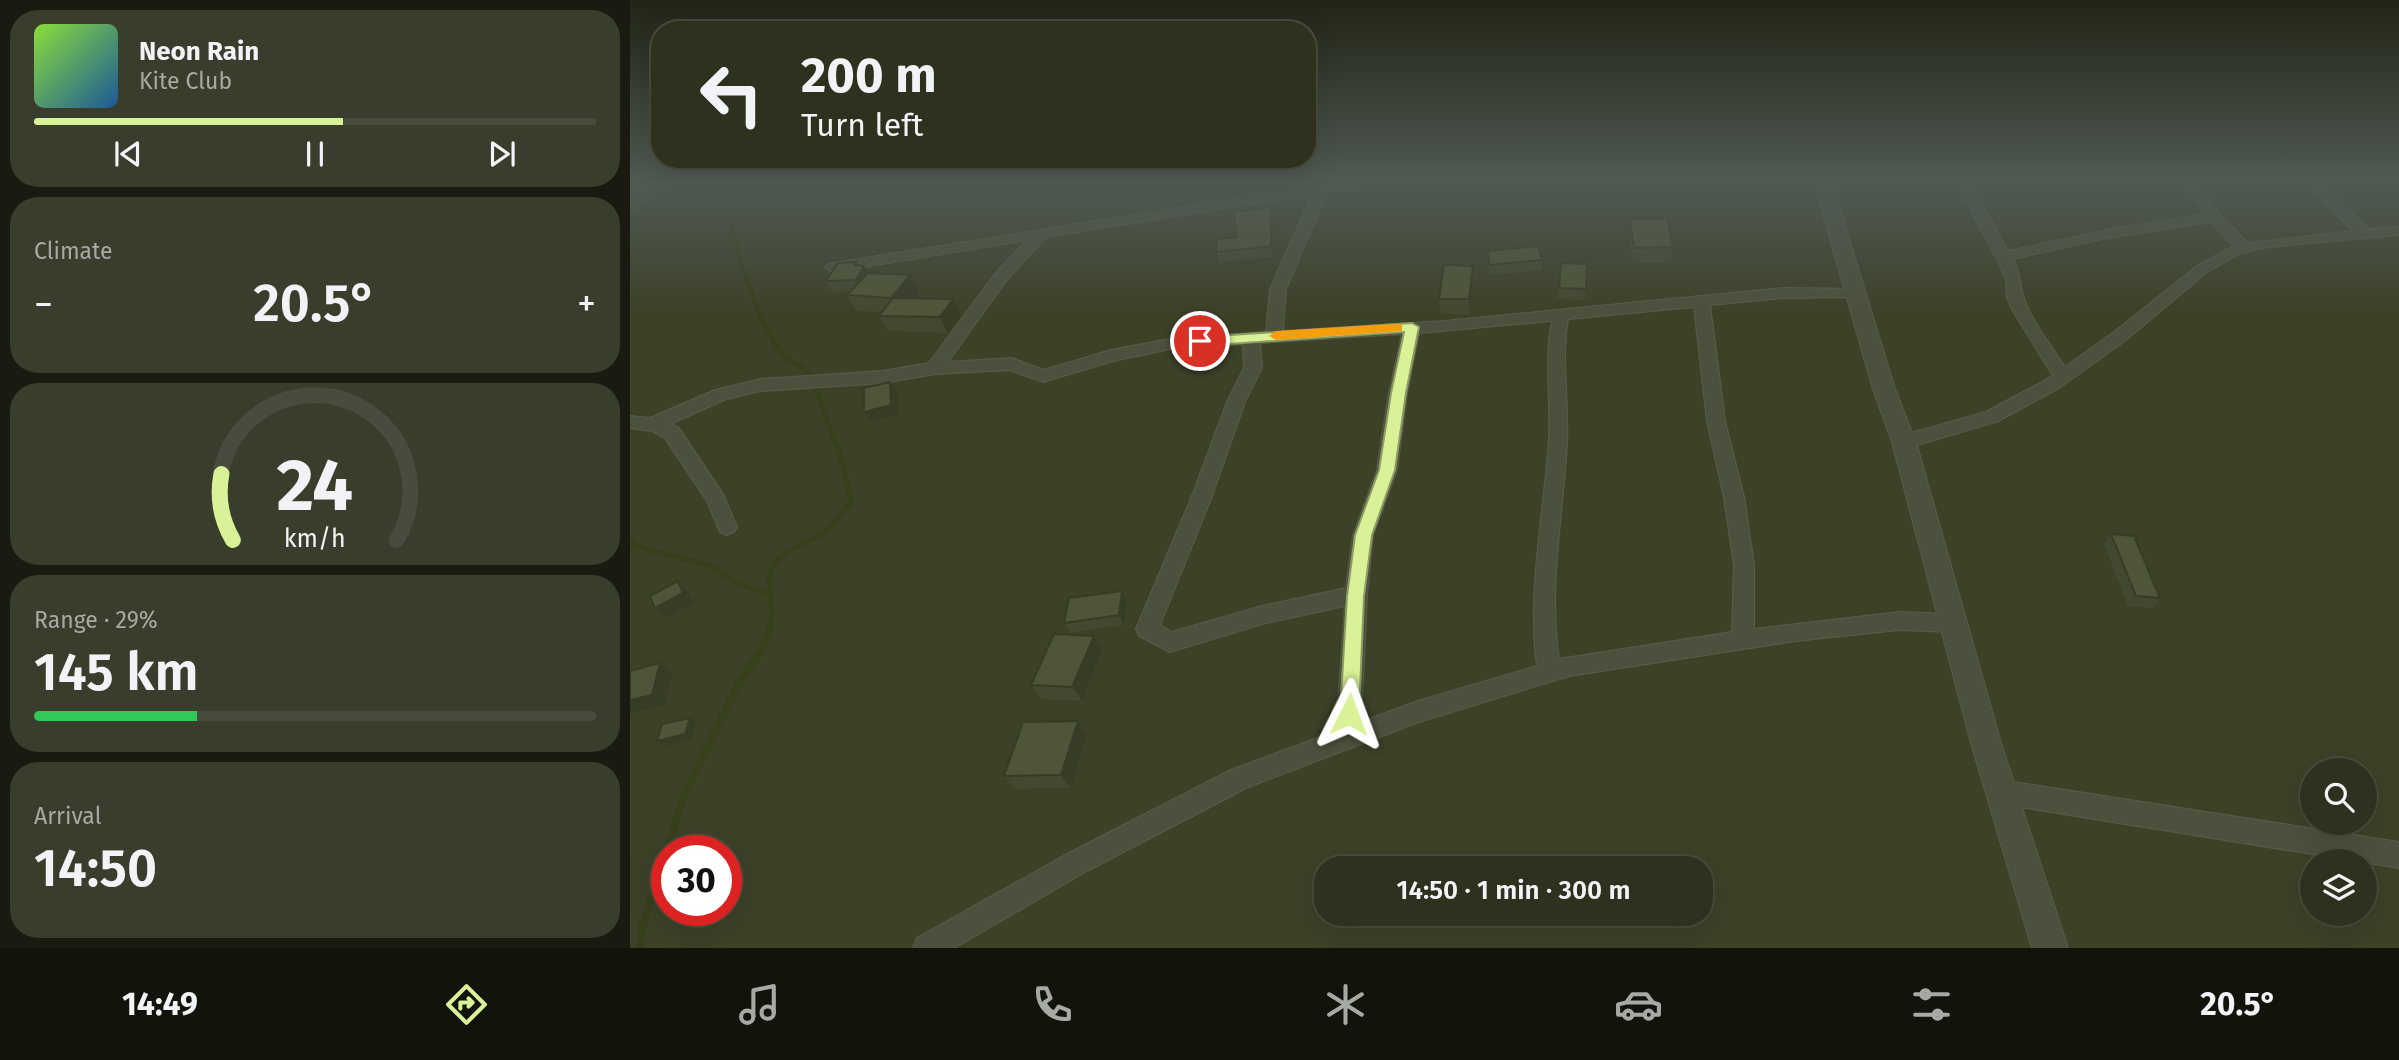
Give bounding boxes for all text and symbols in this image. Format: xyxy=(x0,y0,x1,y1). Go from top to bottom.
text: Neon Rain xyxy=(139,36,259,67)
text: 200 m xyxy=(801,46,937,105)
icon: left xyxy=(686,49,777,140)
text: Kite Club xyxy=(139,67,232,95)
text: Turn left xyxy=(801,106,923,144)
icon: previous xyxy=(109,135,147,173)
icon: pause xyxy=(296,135,334,173)
icon: next xyxy=(483,135,521,173)
text: Climate xyxy=(34,237,113,265)
text: 20.5° xyxy=(253,272,377,335)
text: − xyxy=(34,281,53,327)
text: + xyxy=(577,281,596,327)
pin xyxy=(1170,311,1230,371)
icon: arrive xyxy=(1181,322,1219,360)
text: 24 xyxy=(277,442,353,529)
text: km/h xyxy=(284,524,346,554)
text: Range · 29% xyxy=(34,606,158,634)
text: 145 km xyxy=(34,641,199,704)
position arrow xyxy=(1312,677,1386,751)
map controls xyxy=(2300,758,2377,926)
button: search xyxy=(2300,758,2377,835)
text: Arrival xyxy=(34,802,101,830)
speed limit sign: 30 xyxy=(651,835,742,926)
text: 14:50 xyxy=(34,837,157,900)
button: layers xyxy=(2300,849,2377,926)
text: 14:50 · 1 min · 300 m xyxy=(1397,875,1630,906)
icon: directions xyxy=(442,980,491,1029)
icon: music xyxy=(735,980,784,1029)
icon: phone xyxy=(1028,980,1077,1029)
icon: climate xyxy=(1321,980,1370,1029)
icon: car xyxy=(1614,980,1663,1029)
icon: filters xyxy=(1907,980,1956,1029)
text: 14:49 xyxy=(122,985,198,1023)
text: 20.5° xyxy=(2200,985,2277,1023)

